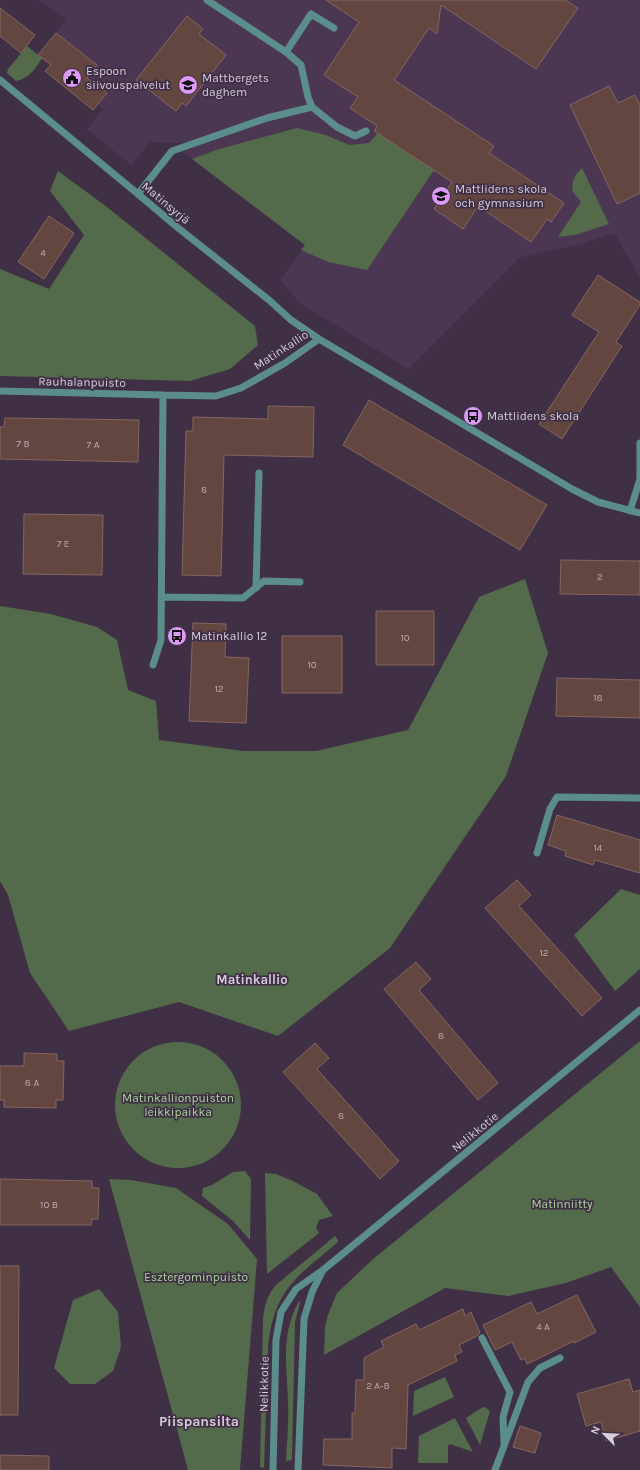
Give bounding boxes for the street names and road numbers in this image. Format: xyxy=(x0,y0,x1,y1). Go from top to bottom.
street label: Matinsyrjä xyxy=(139,179,193,227)
street label: Matinkallio xyxy=(251,327,311,373)
street label: Rauhalanpuisto xyxy=(38,374,126,390)
street label: Nelikkotie xyxy=(449,1109,501,1155)
street label: Nelikkotie xyxy=(257,1356,271,1412)

